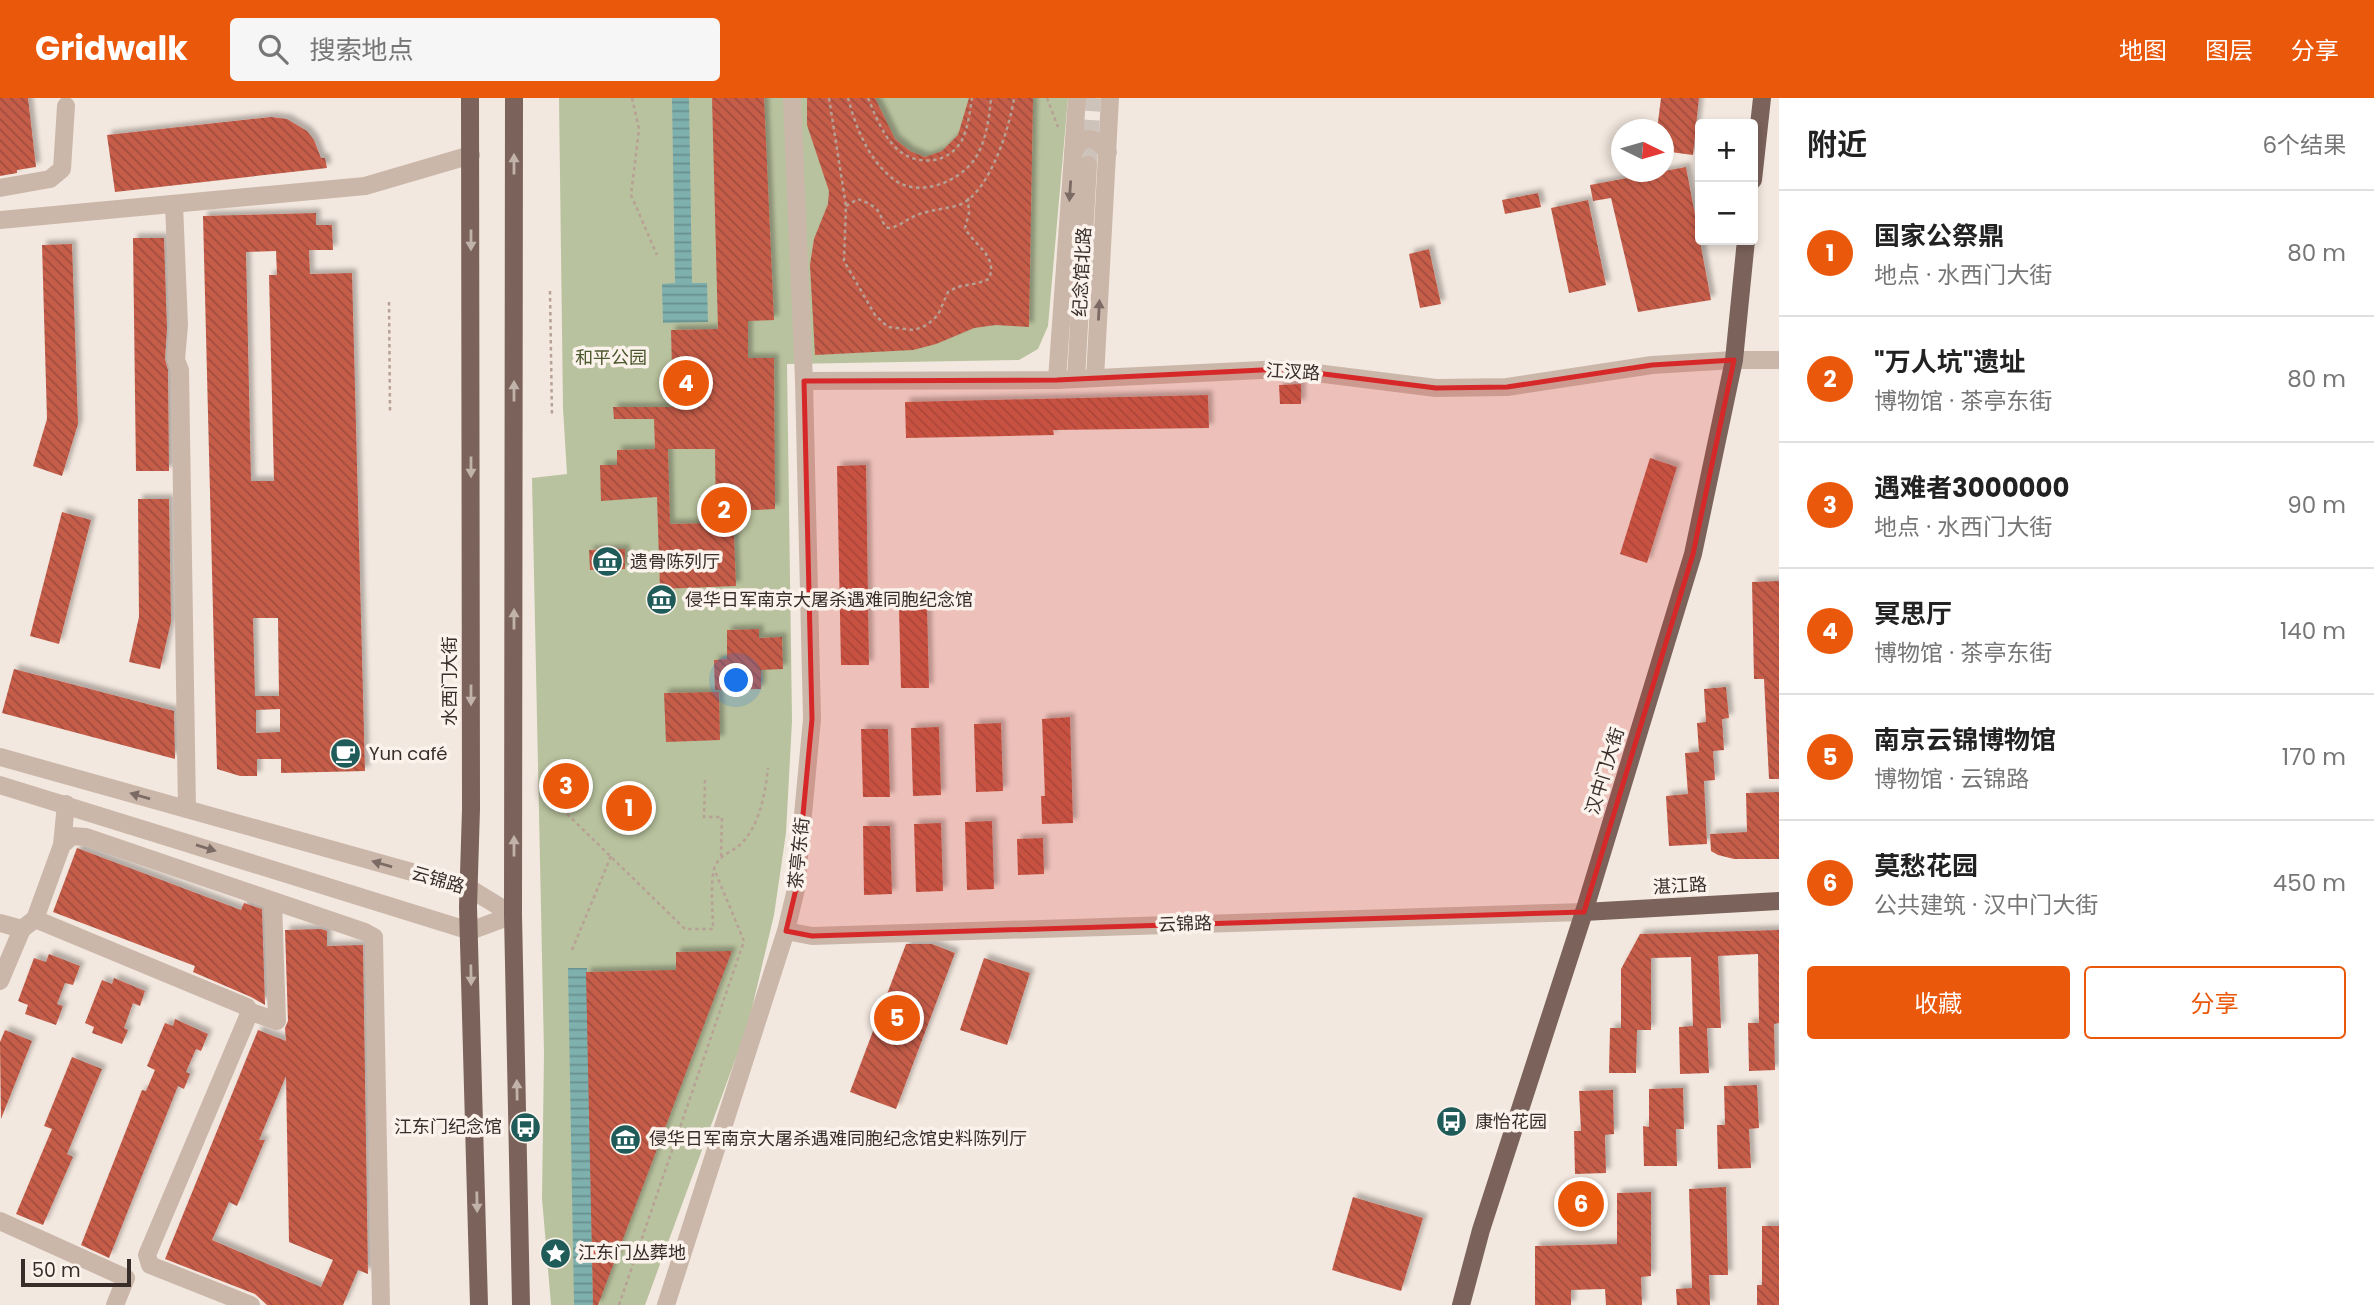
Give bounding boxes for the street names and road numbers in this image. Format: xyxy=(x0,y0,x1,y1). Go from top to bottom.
street label: 纪念馆北路 xyxy=(1067,226,1096,318)
street label: 江汊路 xyxy=(1265,358,1321,385)
street label: 水西门大街 xyxy=(437,636,462,726)
street label: 汉中门大街 xyxy=(1579,724,1630,818)
street label: 茶亭东街 xyxy=(782,816,815,890)
street label: 云锦路 xyxy=(409,860,468,899)
street label: 湛江路 xyxy=(1652,872,1708,899)
street label: 云锦路 xyxy=(1158,910,1212,937)

